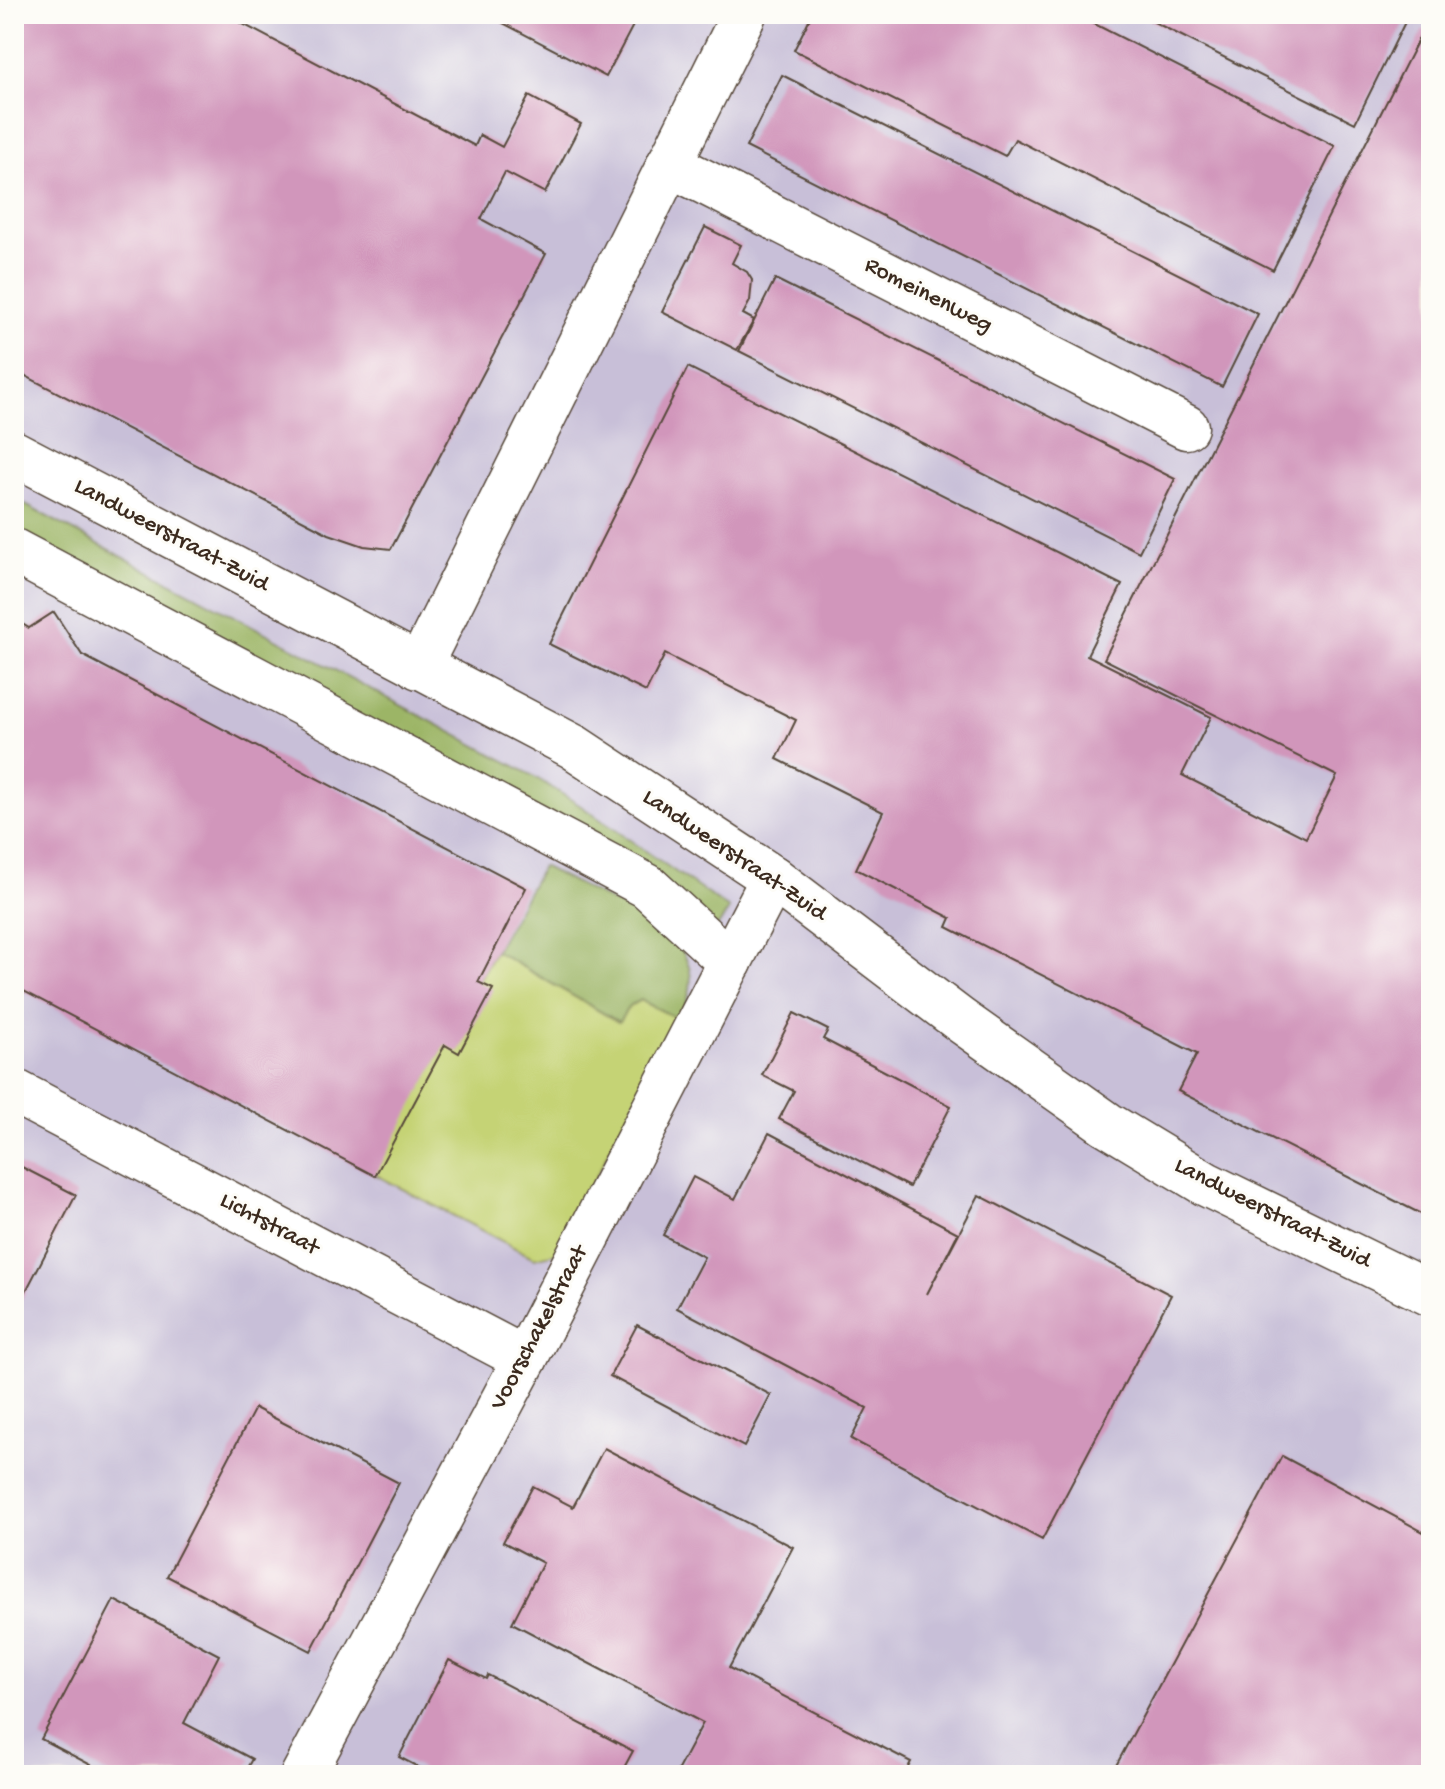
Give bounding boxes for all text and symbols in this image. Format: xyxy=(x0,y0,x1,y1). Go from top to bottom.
street label: Romeinenweg xyxy=(859,251,997,341)
street label: Landweerstraat-Zuid xyxy=(69,472,275,601)
street label: Landweerstraat-Zuid xyxy=(636,783,834,930)
street label: Landweerstraat-Zuid xyxy=(1169,1152,1377,1277)
street label: Lichtstraat xyxy=(214,1187,326,1264)
street label: Voorschakelstraat xyxy=(484,1239,597,1416)

